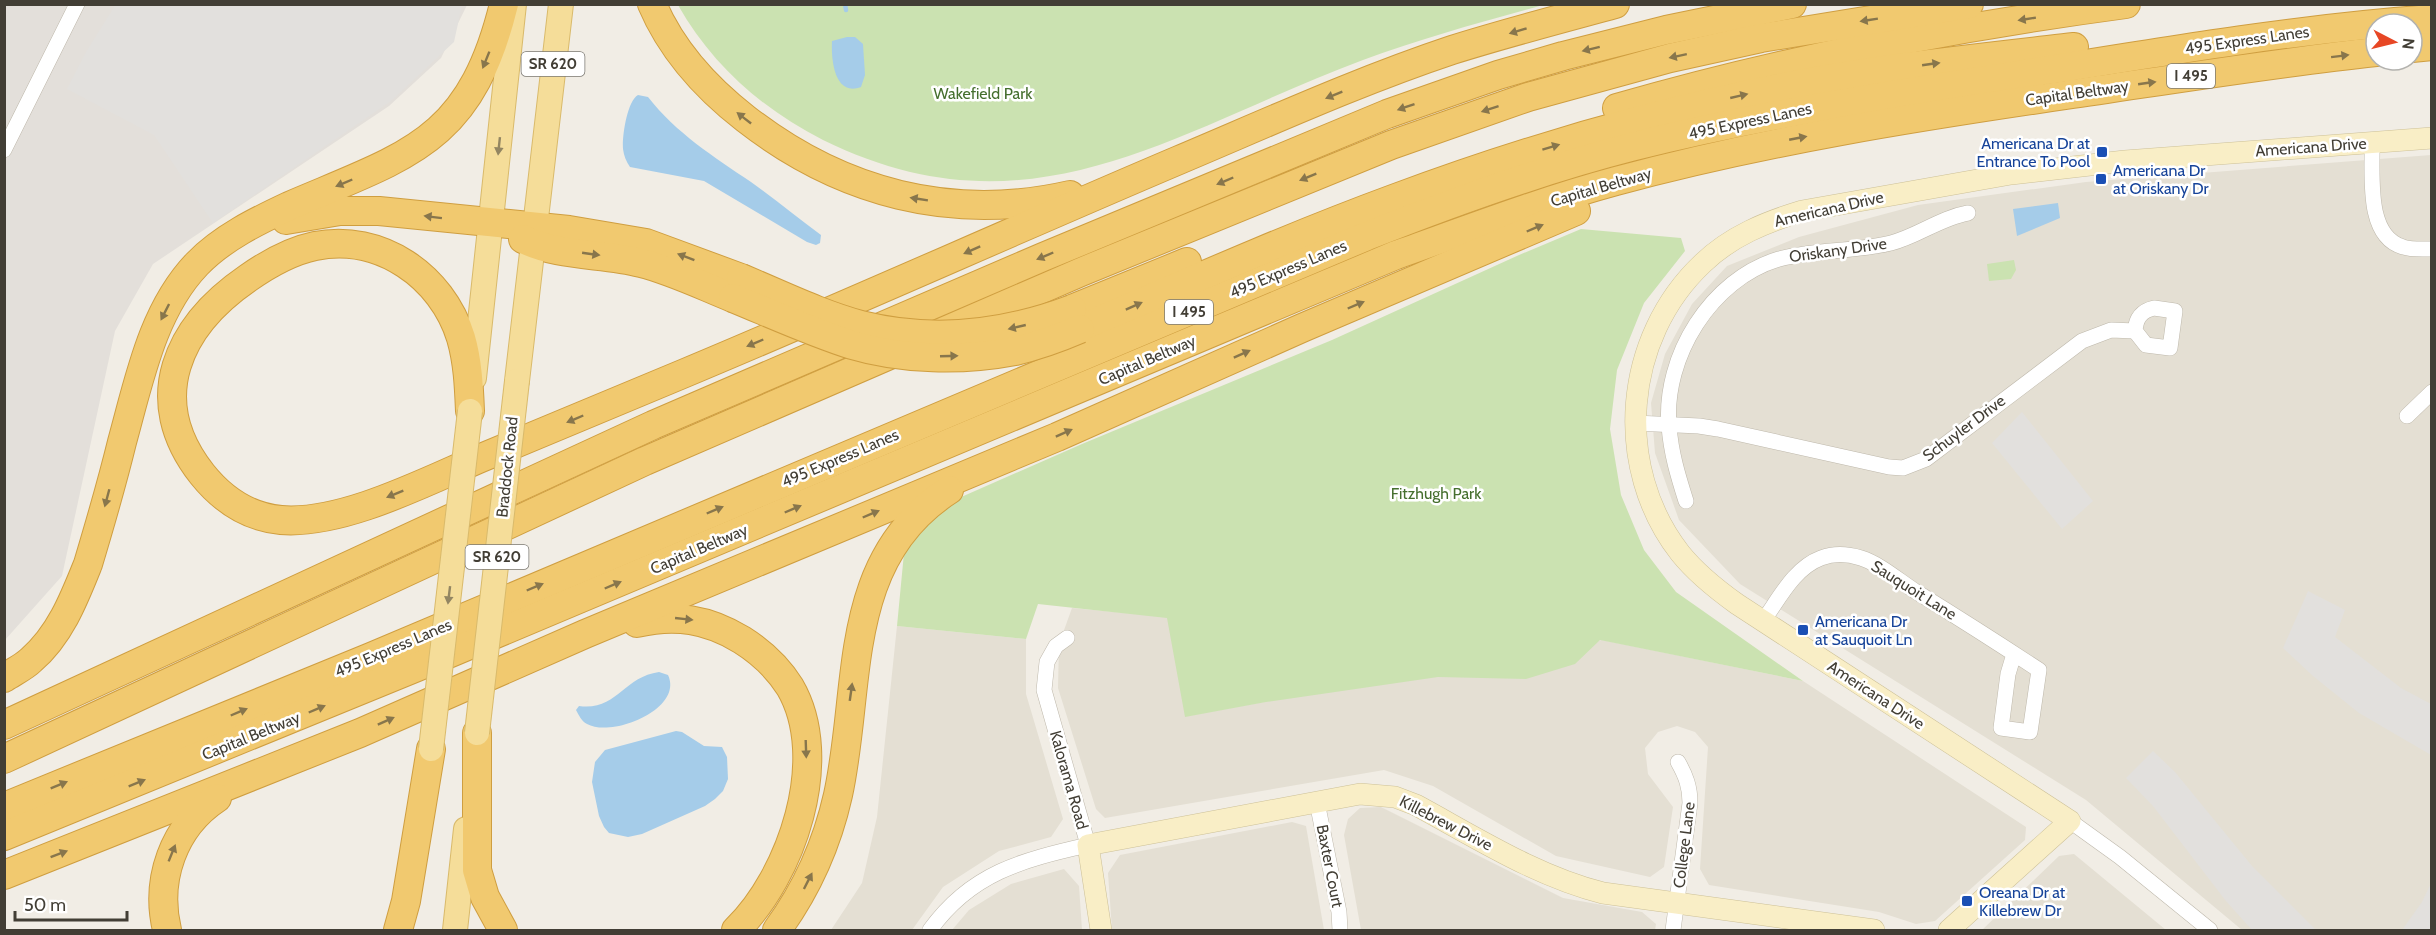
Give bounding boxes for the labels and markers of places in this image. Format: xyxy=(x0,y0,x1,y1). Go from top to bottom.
place label: Americana Dr at Entrance To Pool xyxy=(1977,134,2091,171)
marker: Americana Dr at Entrance To Pool xyxy=(2095,145,2109,159)
place label: Americana Dr at Oriskany Dr xyxy=(2113,161,2209,198)
marker: Americana Dr at Oriskany Dr xyxy=(2094,172,2108,186)
place label: Americana Dr at Sauquoit Ln xyxy=(1815,612,1912,649)
marker: Americana Dr at Sauquoit Ln xyxy=(1796,623,1810,637)
place label: Oreana Dr at Killebrew Dr xyxy=(1979,883,2066,920)
marker: Oreana Dr at Killebrew Dr xyxy=(1960,894,1974,908)

